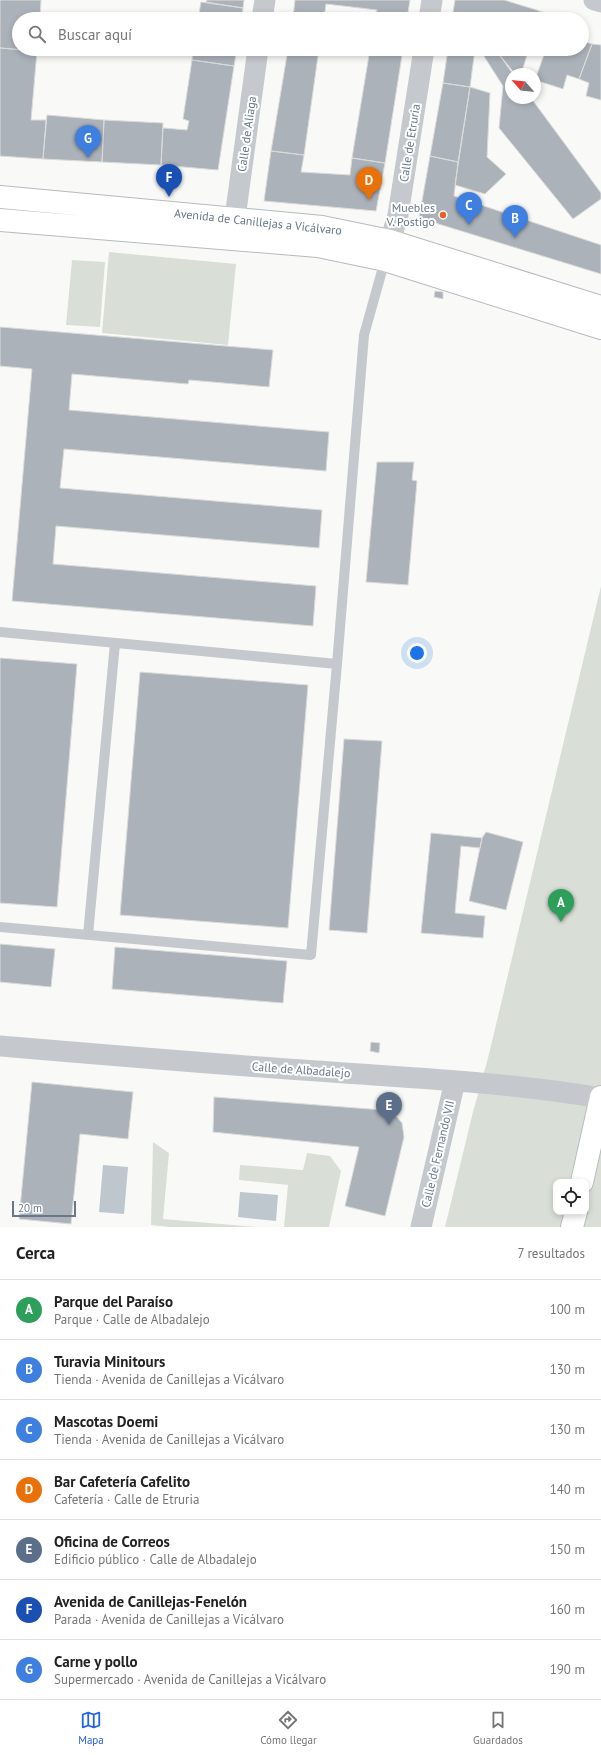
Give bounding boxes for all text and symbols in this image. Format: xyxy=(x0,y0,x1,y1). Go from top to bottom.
search box xyxy=(12,12,589,56)
icon: search xyxy=(26,23,48,45)
text: Buscar aquí xyxy=(58,25,132,44)
north arrow xyxy=(505,68,541,104)
street label: Calle de Aliaga xyxy=(234,95,259,173)
street label: Calle de Etruria xyxy=(396,103,423,183)
pin: G xyxy=(75,125,101,158)
pin: F xyxy=(156,164,182,197)
pin: D xyxy=(356,167,382,200)
pin: C xyxy=(456,192,482,225)
place label: Muebles V. Postigo xyxy=(386,200,435,229)
street label: Avenida de Canillejas a Vicálvaro xyxy=(174,205,343,238)
pin: B xyxy=(502,205,528,238)
marker: Muebles V. Postigo xyxy=(438,210,448,220)
your location xyxy=(407,643,427,663)
pin: A xyxy=(548,889,574,922)
street label: Calle de Albadalejo xyxy=(251,1059,351,1080)
pin: E xyxy=(376,1092,402,1125)
street label: Calle de Fernando VII xyxy=(418,1099,457,1209)
map controls xyxy=(553,1179,589,1215)
button: locate xyxy=(553,1179,589,1215)
scale bar xyxy=(12,1199,76,1218)
text: 20 m xyxy=(18,1201,42,1215)
text: Cerca xyxy=(16,1242,55,1264)
text: 7 resultados xyxy=(518,1245,585,1262)
text: Parque del Paraíso xyxy=(54,1292,173,1311)
text: A xyxy=(25,1301,33,1318)
text: 100 m xyxy=(550,1301,585,1318)
text: Parque · Calle de Albadalejo xyxy=(54,1311,210,1328)
text: Turavia Minitours xyxy=(54,1352,165,1371)
text: B xyxy=(25,1361,33,1378)
text: 130 m xyxy=(550,1361,585,1378)
text: Tienda · Avenida de Canillejas a Vicálvaro xyxy=(54,1371,284,1388)
text: Mascotas Doemi xyxy=(54,1412,158,1431)
text: C xyxy=(25,1421,33,1438)
text: 130 m xyxy=(550,1421,585,1438)
text: Tienda · Avenida de Canillejas a Vicálvaro xyxy=(54,1431,284,1448)
text: Bar Cafetería Cafelito xyxy=(54,1472,190,1491)
text: D xyxy=(25,1481,33,1498)
text: 140 m xyxy=(550,1481,585,1498)
text: Cafetería · Calle de Etruria xyxy=(54,1491,199,1508)
text: Oficina de Correos xyxy=(54,1532,170,1551)
text: E xyxy=(26,1541,32,1558)
text: 150 m xyxy=(550,1541,585,1558)
text: Edificio público · Calle de Albadalejo xyxy=(54,1551,257,1568)
text: Avenida de Canillejas-Fenelón xyxy=(54,1592,247,1611)
text: F xyxy=(26,1601,32,1618)
text: 160 m xyxy=(550,1601,585,1618)
text: Parada · Avenida de Canillejas a Vicálvaro xyxy=(54,1611,284,1628)
text: Carne y pollo xyxy=(54,1652,138,1671)
text: G xyxy=(25,1661,33,1678)
text: 190 m xyxy=(550,1661,585,1678)
text: Supermercado · Avenida de Canillejas a Vicálvaro xyxy=(54,1671,326,1688)
tab: Mapa xyxy=(78,1709,104,1747)
tab: Cómo llegar xyxy=(260,1709,317,1747)
tab: Guardados xyxy=(473,1709,523,1747)

